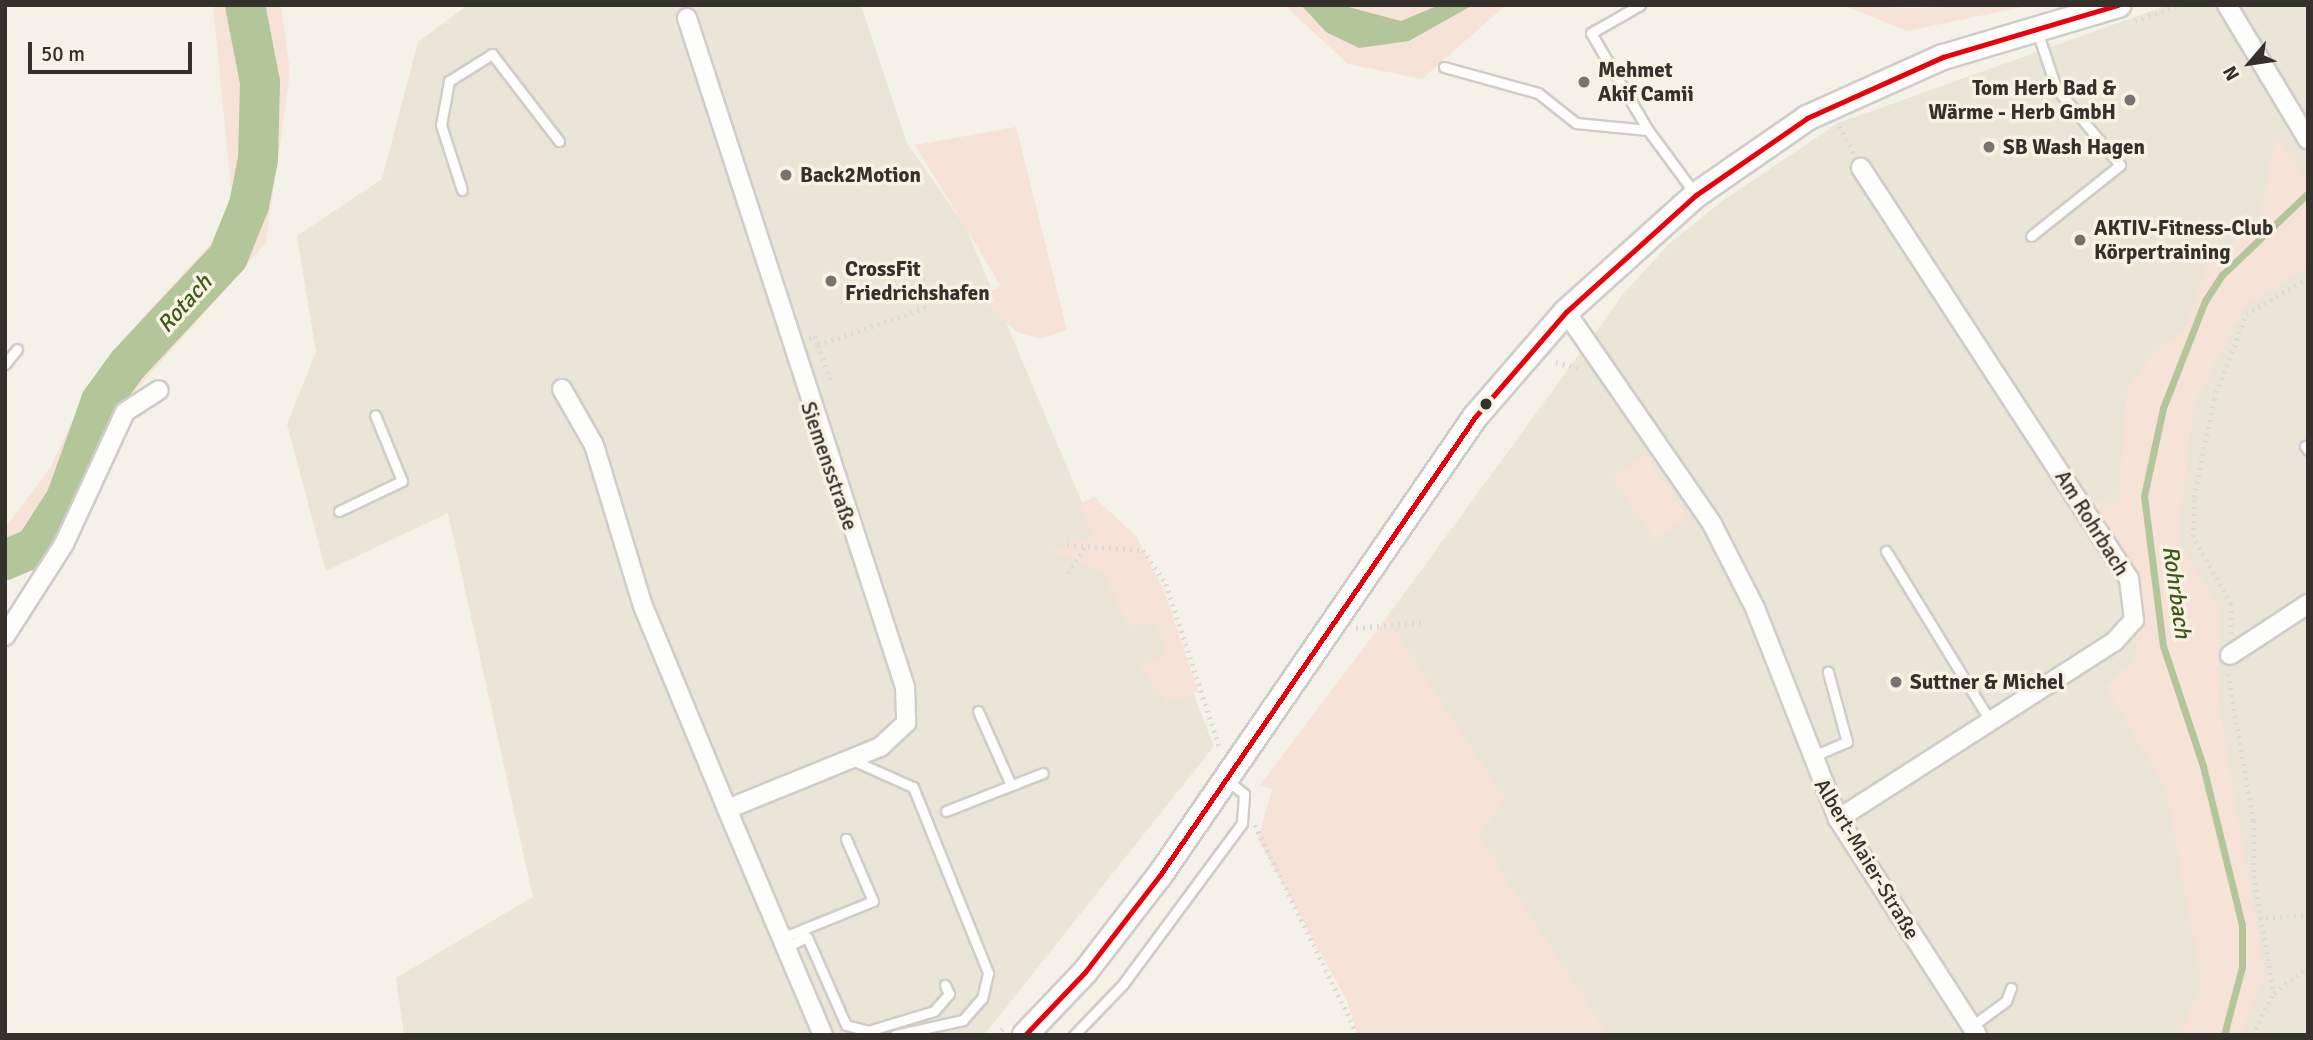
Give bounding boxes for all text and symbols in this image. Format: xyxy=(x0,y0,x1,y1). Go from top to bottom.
scale bar xyxy=(32,28,196,72)
north arrow xyxy=(2215,28,2285,98)
text: 50 m xyxy=(41,41,85,67)
place label: Mehmet Akif Camii xyxy=(1598,57,1694,107)
text: N xyxy=(2218,62,2245,85)
marker: Mehmet Akif Camii xyxy=(1576,74,1592,90)
place label: Tom Herb Bad & Wärme - Herb GmbH xyxy=(1929,75,2116,125)
marker: Tom Herb Bad & Wärme - Herb GmbH xyxy=(2122,92,2138,108)
place label: SB Wash Hagen xyxy=(2003,134,2145,160)
marker: SB Wash Hagen xyxy=(1981,139,1997,155)
place label: Back2Motion xyxy=(800,162,921,188)
marker: Back2Motion xyxy=(778,167,794,183)
place label: AKTIV-Fitness-Club Körpertraining xyxy=(2094,215,2273,265)
marker: AKTIV-Fitness-Club Körpertraining xyxy=(2072,232,2088,248)
place label: CrossFit Friedrichshafen xyxy=(845,256,990,306)
water label: Rotach xyxy=(152,269,218,339)
marker: CrossFit Friedrichshafen xyxy=(823,273,839,289)
unlabelled marker xyxy=(1479,397,1493,411)
street label: Siemensstraße xyxy=(795,398,863,534)
street label: Am Rohrbach xyxy=(2050,466,2134,580)
water label: Rohrbach xyxy=(2156,544,2196,640)
place label: Suttner & Michel xyxy=(1910,669,2064,695)
marker: Suttner & Michel xyxy=(1888,674,1904,690)
street label: Albert-Maier-Straße xyxy=(1809,774,1925,944)

